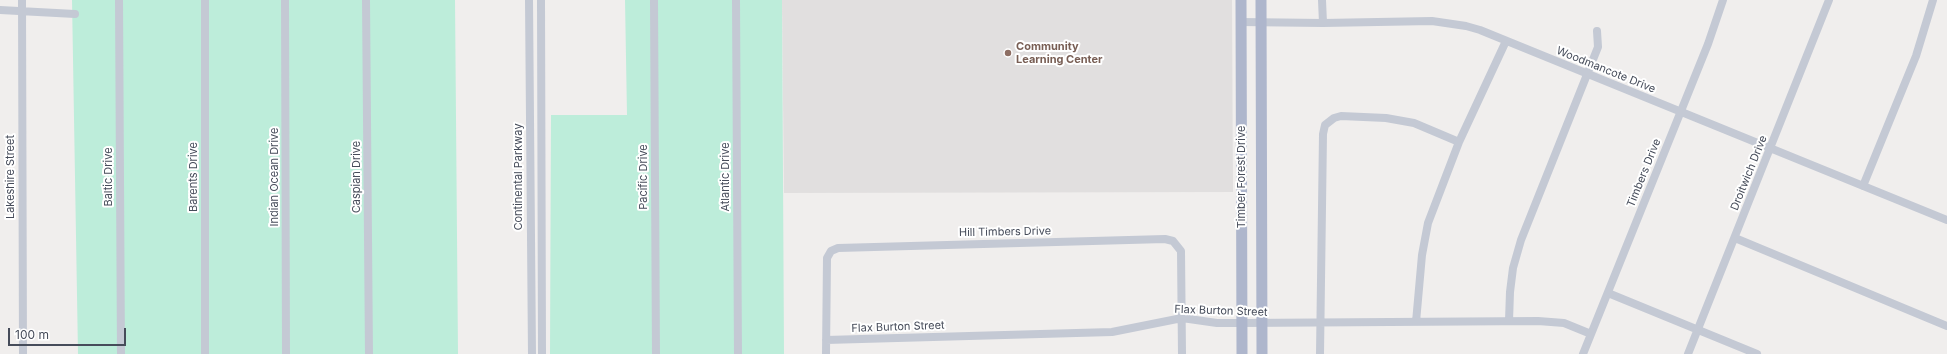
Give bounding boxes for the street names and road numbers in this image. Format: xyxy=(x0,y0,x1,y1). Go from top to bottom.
street label: Woodmancote Drive xyxy=(1555,44,1657,96)
street label: Continental Parkway xyxy=(512,123,526,231)
street label: Timber Forest Drive xyxy=(1235,126,1249,228)
street label: Indian Ocean Drive xyxy=(268,128,282,226)
street label: Droitwich Drive xyxy=(1728,134,1770,212)
street label: Lakeshire Street xyxy=(4,135,18,219)
street label: Timbers Drive xyxy=(1624,137,1664,209)
street label: Caspian Drive xyxy=(350,141,364,213)
street label: Barents Drive xyxy=(187,142,201,212)
street label: Atlantic Drive xyxy=(719,142,733,212)
street label: Pacific Drive xyxy=(637,144,651,210)
street label: Baltic Drive xyxy=(102,147,116,207)
street label: Hill Timbers Drive xyxy=(959,225,1051,239)
street label: Flax Burton Street xyxy=(1174,303,1268,319)
street label: Flax Burton Street xyxy=(851,319,945,335)

